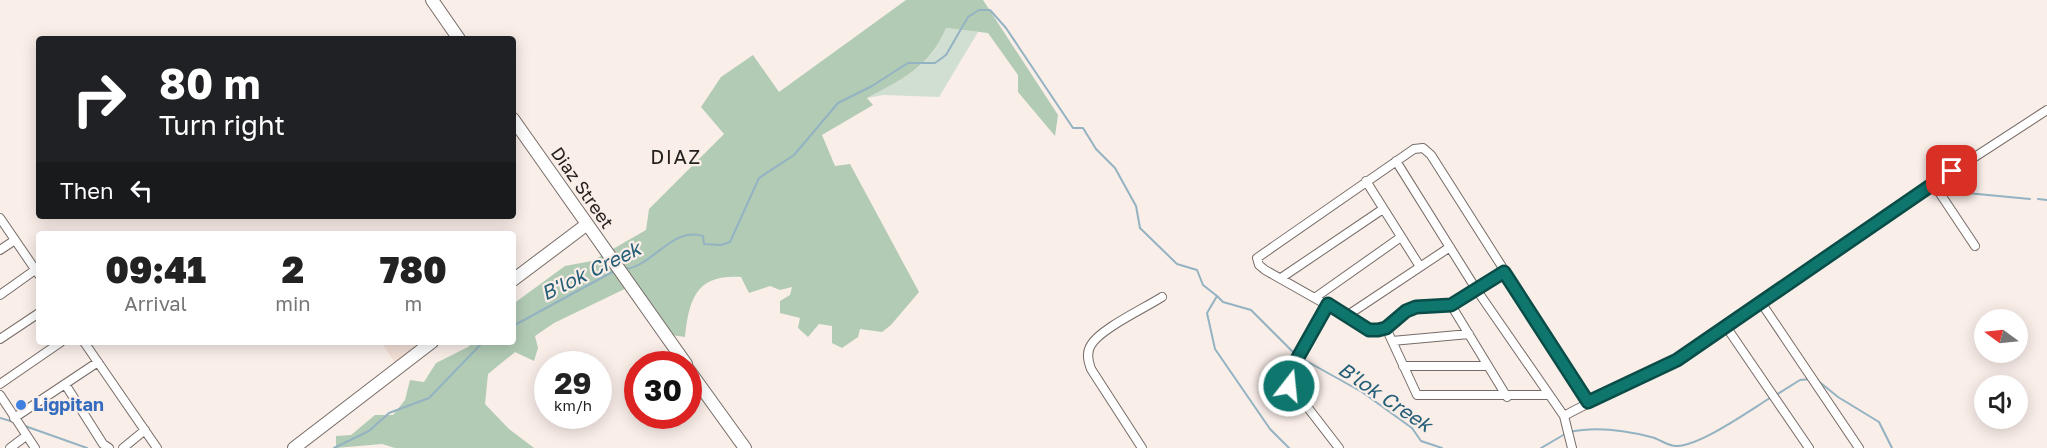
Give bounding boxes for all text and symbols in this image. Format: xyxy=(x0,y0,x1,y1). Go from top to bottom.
text: 80 m xyxy=(159,58,260,108)
icon: right xyxy=(60,60,138,138)
text: Turn right xyxy=(159,109,285,141)
street label: Diaz Street xyxy=(547,142,619,232)
district label: DIAZ xyxy=(650,144,702,168)
pin xyxy=(1926,145,1977,196)
icon: arrive xyxy=(1935,154,1968,187)
icon: left xyxy=(125,174,158,207)
text: Then xyxy=(60,177,113,204)
water label: B'lok Creek xyxy=(537,235,647,305)
text: 09:41 xyxy=(105,248,206,291)
text: 2 xyxy=(282,248,304,291)
text: 780 xyxy=(380,248,447,291)
text: Arrival xyxy=(124,291,187,315)
text: min xyxy=(275,291,311,315)
text: m xyxy=(404,291,422,315)
north arrow xyxy=(1974,309,2028,363)
map controls xyxy=(1974,309,2028,429)
speed limit sign: 30 xyxy=(624,351,702,429)
position arrow xyxy=(1257,354,1321,418)
water label: B'lok Creek xyxy=(1334,356,1439,438)
text: 29 xyxy=(554,365,592,401)
button: sound xyxy=(1974,375,2028,429)
place label: Ligpitan xyxy=(33,393,104,415)
text: km/h xyxy=(554,396,592,414)
marker: Ligpitan xyxy=(14,398,28,412)

